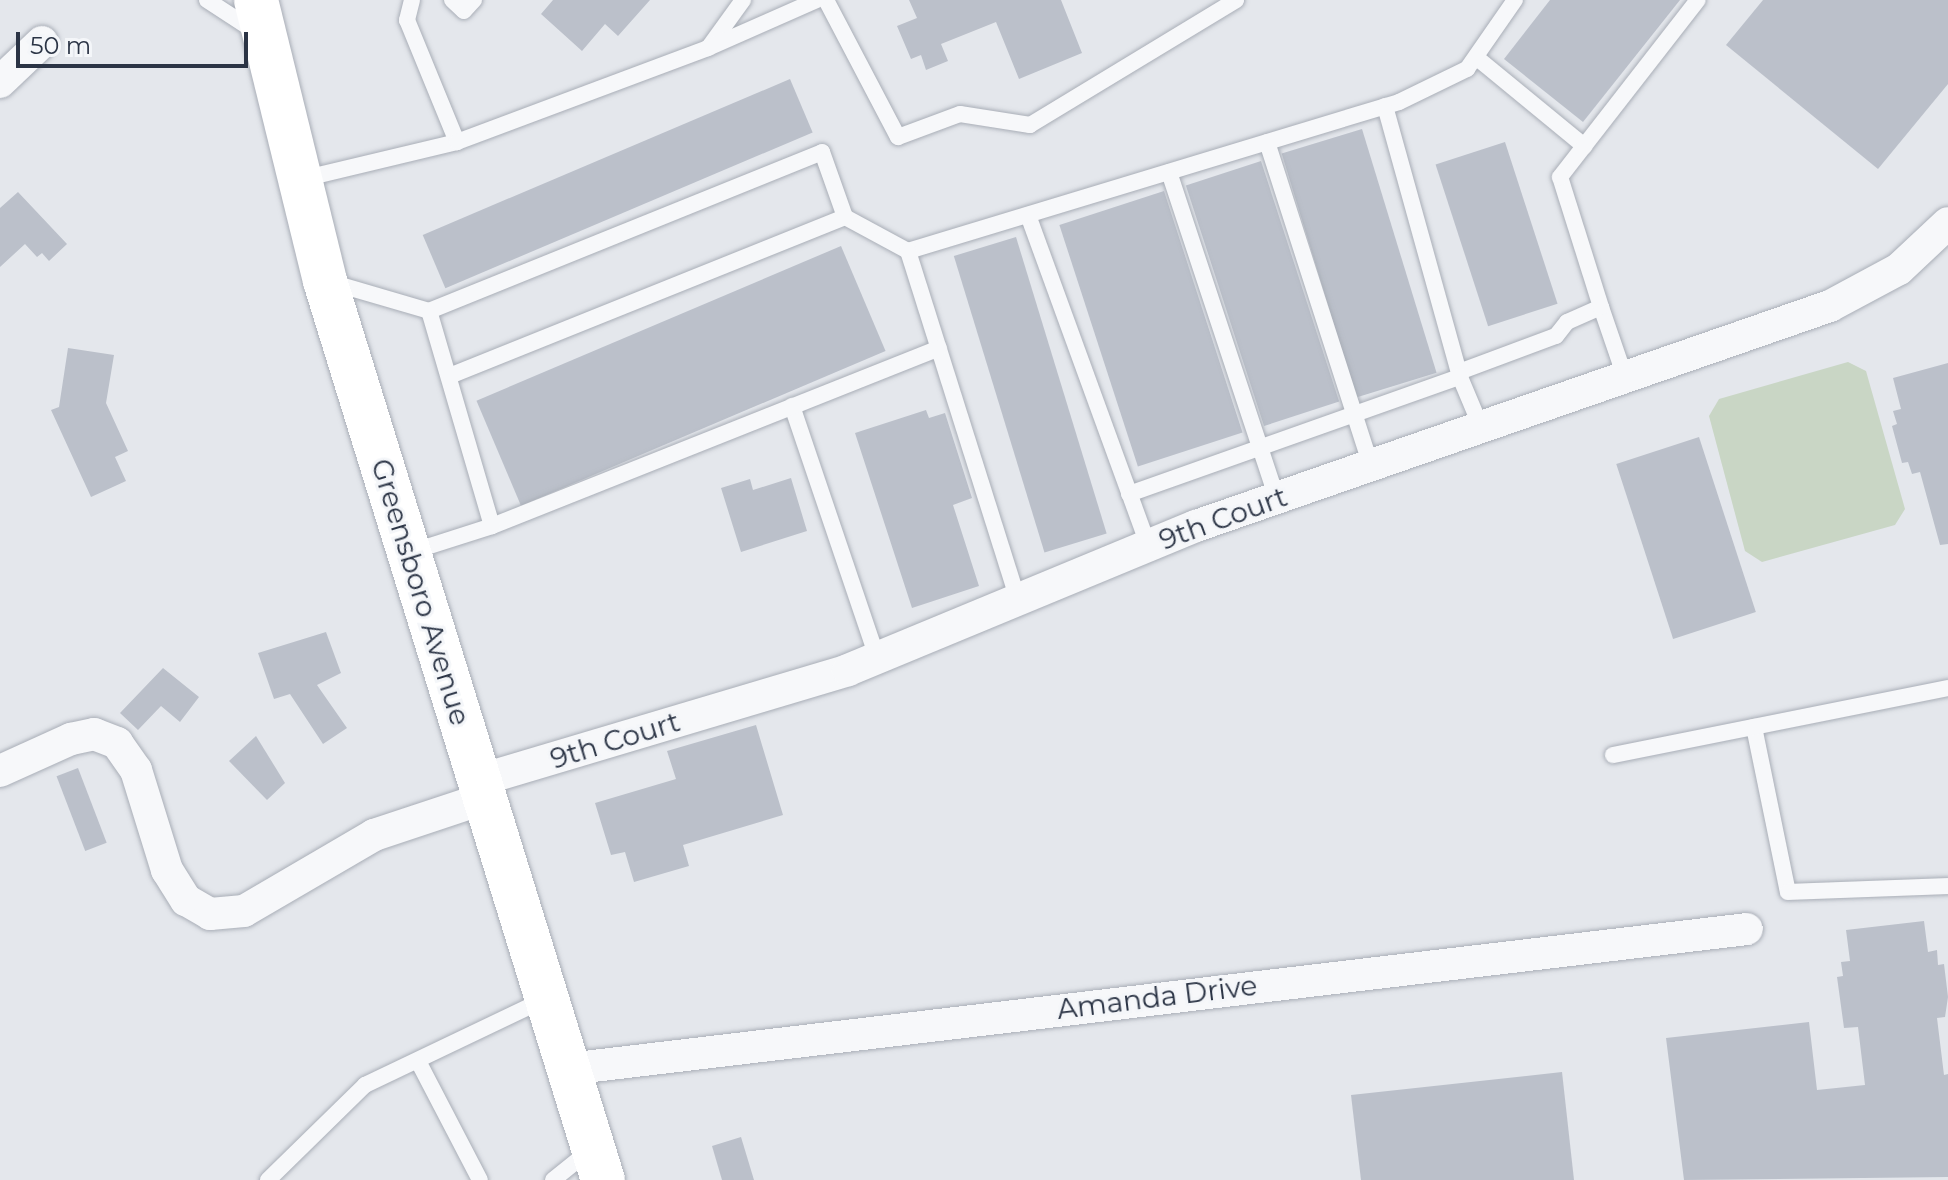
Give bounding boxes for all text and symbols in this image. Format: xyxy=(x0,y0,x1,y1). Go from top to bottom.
scale bar xyxy=(20,16,252,66)
text: 50 m xyxy=(30,31,91,60)
street label: Greensboro Avenue xyxy=(364,455,478,729)
street label: 9th Court xyxy=(1154,479,1292,557)
street label: 9th Court xyxy=(546,704,684,776)
street label: Amanda Drive xyxy=(1055,968,1259,1026)

